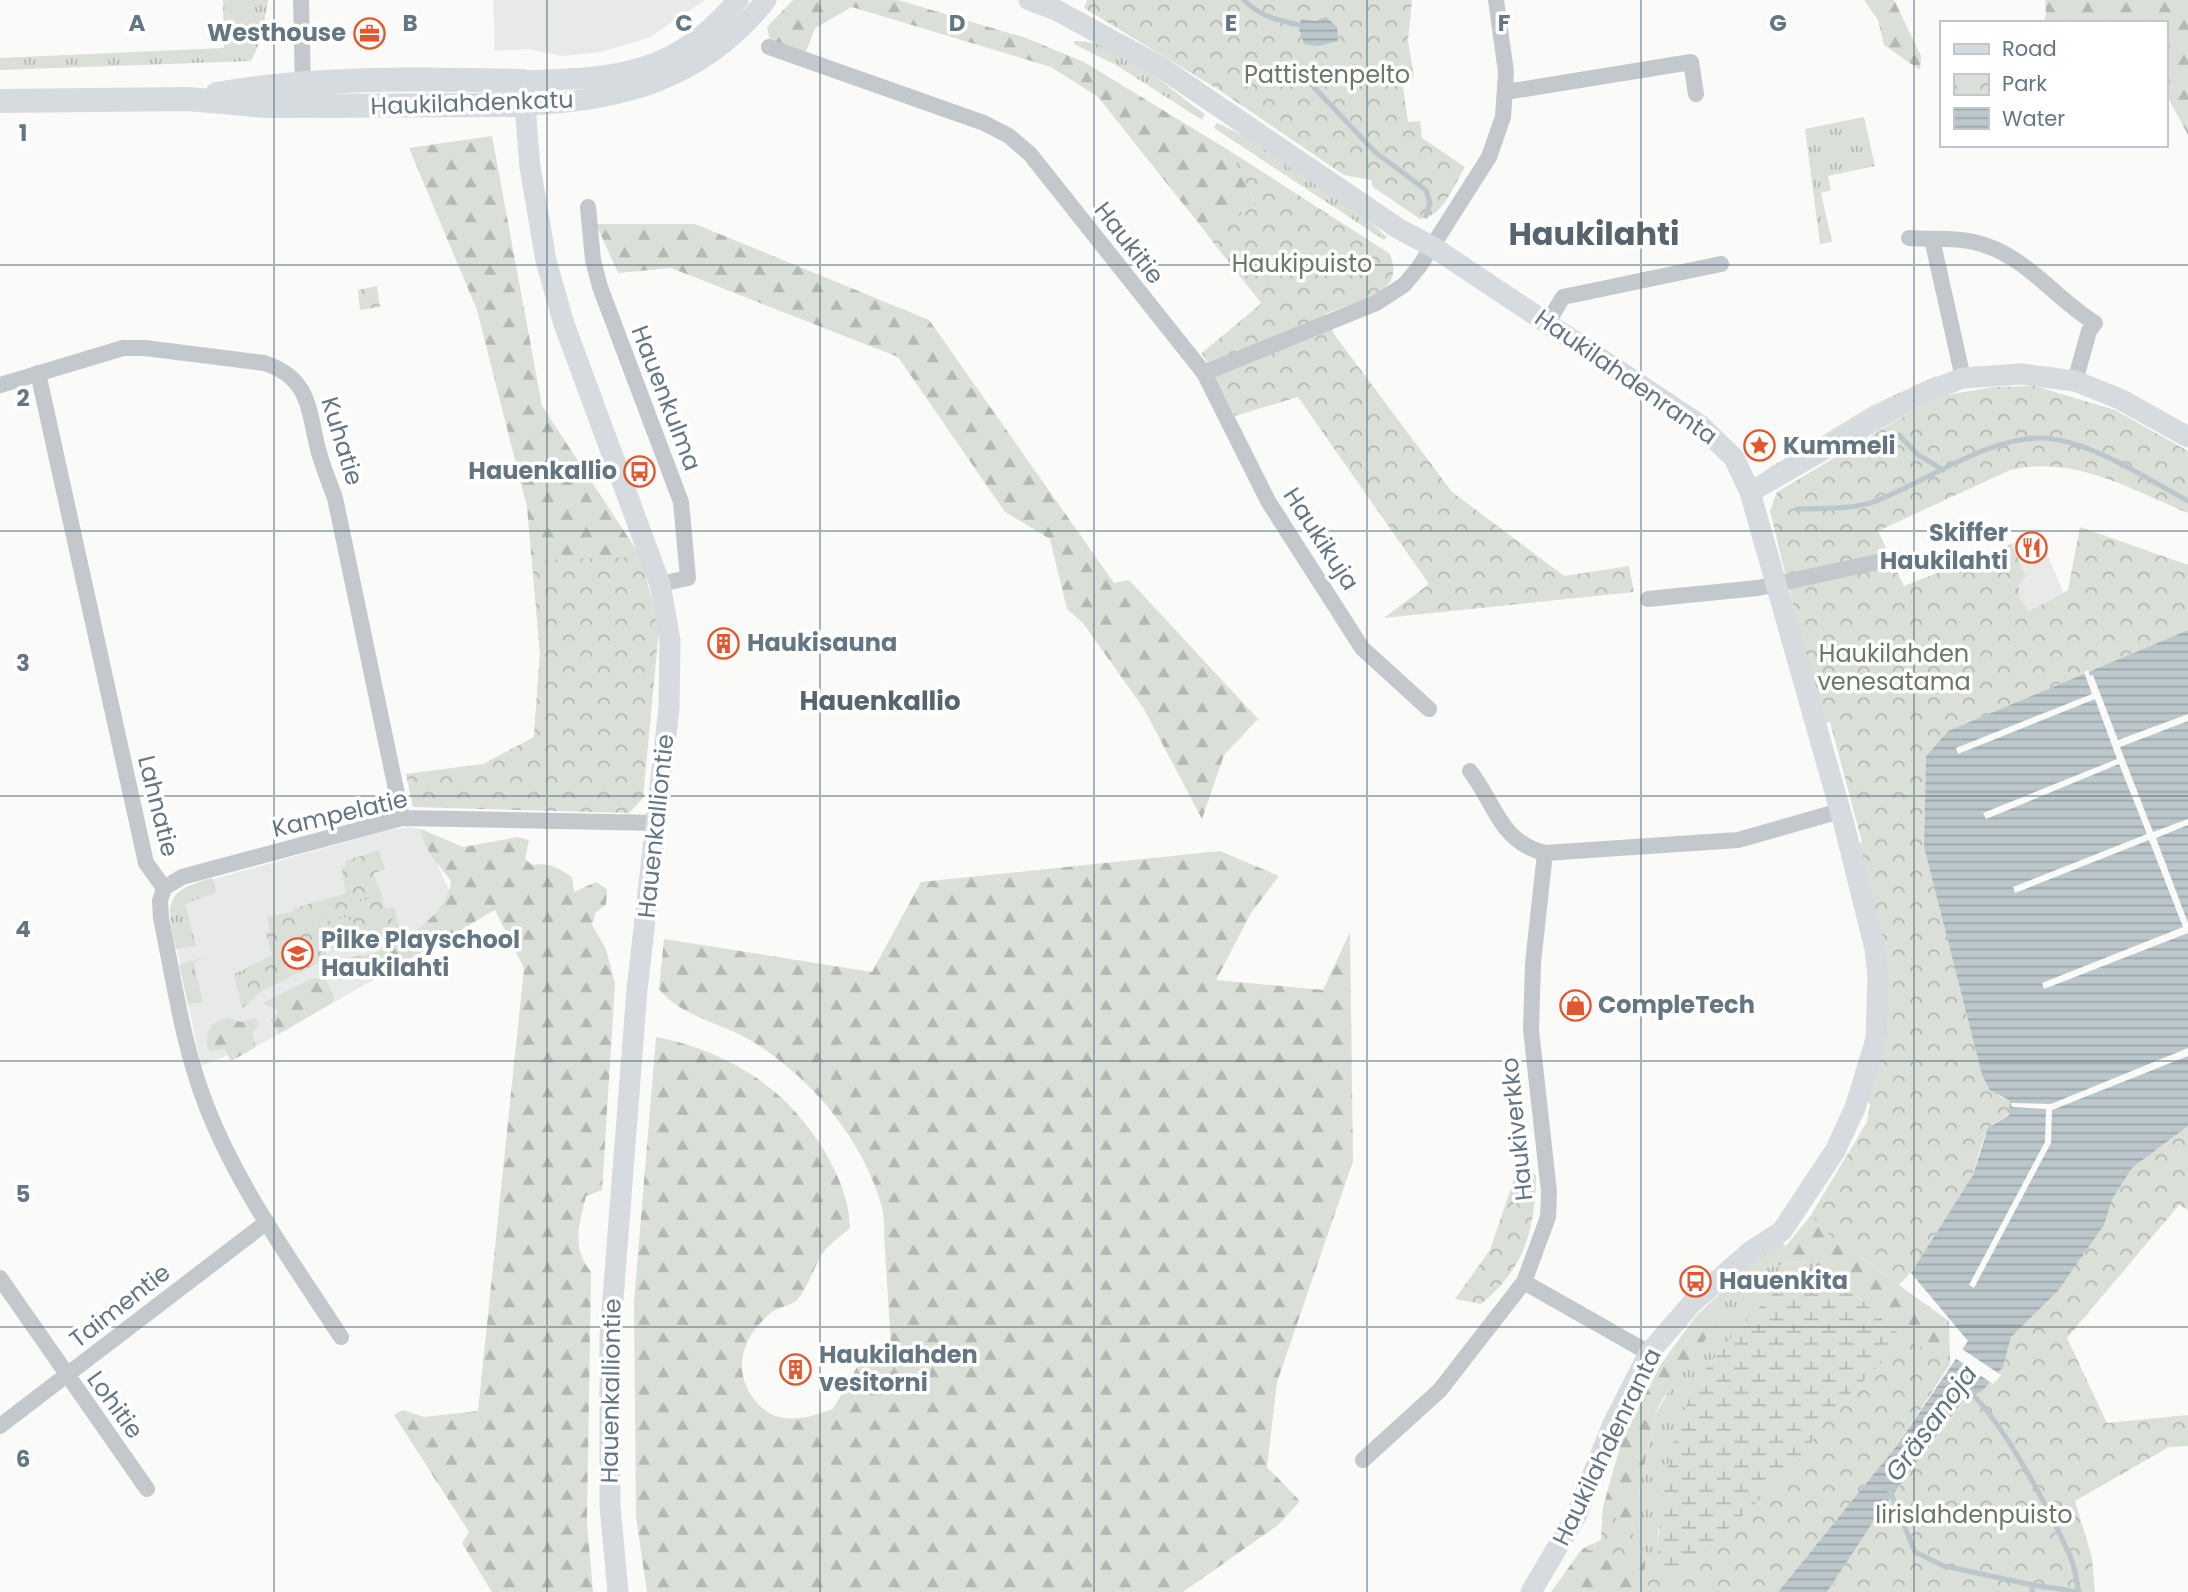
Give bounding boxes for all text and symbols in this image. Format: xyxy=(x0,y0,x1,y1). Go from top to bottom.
text: A xyxy=(129,7,146,39)
text: B xyxy=(402,7,418,39)
text: C xyxy=(675,7,693,39)
text: D xyxy=(949,7,965,39)
text: E xyxy=(1225,7,1237,39)
text: F xyxy=(1498,7,1510,39)
text: G xyxy=(1769,7,1787,39)
place label: Westhouse xyxy=(207,16,346,49)
office icon: Westhouse xyxy=(352,16,386,50)
legend xyxy=(1940,21,2167,147)
text: Road xyxy=(2002,34,2057,63)
park label: Pattistenpelto xyxy=(1244,58,1410,91)
text: Park xyxy=(2002,69,2047,98)
street label: Haukilahdenkatu xyxy=(370,82,574,123)
text: Water xyxy=(2002,104,2065,133)
text: 1 xyxy=(19,117,27,149)
street label: Haukitie xyxy=(1087,195,1172,291)
district label: Haukilahti xyxy=(1508,211,1680,256)
park label: Haukipuisto xyxy=(1232,247,1372,280)
street label: Haukilahdenranta xyxy=(1528,301,1724,452)
street label: Hauenkulma xyxy=(624,320,709,475)
text: 2 xyxy=(16,382,30,414)
street label: Kuhatie xyxy=(313,393,372,489)
place icon: Kummeli xyxy=(1743,429,1777,463)
place label: Kummeli xyxy=(1783,429,1896,462)
place label: Hauenkallio xyxy=(468,454,617,487)
bus stop icon: Hauenkallio xyxy=(623,454,657,488)
street label: Haukikuja xyxy=(1276,481,1367,597)
place label: Skiffer Haukilahti xyxy=(1880,516,2008,577)
restaurant icon: Skiffer Haukilahti xyxy=(2014,530,2048,564)
building icon: Haukisauna xyxy=(707,626,741,660)
place label: Haukisauna xyxy=(747,626,897,659)
park label: Haukilahden venesatama xyxy=(1817,637,1971,698)
text: 3 xyxy=(16,647,30,679)
district label: Hauenkallio xyxy=(799,683,961,719)
street label: Hauenkalliontie xyxy=(629,732,682,920)
street label: Lahnatie xyxy=(130,752,187,860)
street label: Kampelatie xyxy=(269,782,411,845)
text: 4 xyxy=(15,913,31,945)
place label: Pilke Playschool Haukilahti xyxy=(321,923,520,984)
school or university icon: Pilke Playschool Haukilahti xyxy=(281,937,315,971)
shop icon: CompleTech xyxy=(1558,988,1592,1022)
place label: CompleTech xyxy=(1598,988,1755,1021)
street label: Haukiverkko xyxy=(1493,1056,1540,1202)
text: 5 xyxy=(16,1178,30,1210)
street label: Taimentie xyxy=(62,1256,177,1355)
bus stop icon: Hauenkita xyxy=(1679,1264,1713,1298)
place label: Hauenkita xyxy=(1719,1264,1848,1297)
street label: Hauenkalliontie xyxy=(592,1298,629,1484)
place label: Haukilahden vesitorni xyxy=(819,1338,978,1399)
street label: Haukilahdenranta xyxy=(1544,1343,1669,1551)
building icon: Haukilahden vesitorni xyxy=(779,1352,813,1386)
water label: Gräsanoja xyxy=(1876,1357,1986,1489)
street label: Lohitie xyxy=(80,1364,151,1445)
text: 6 xyxy=(16,1443,30,1475)
park label: Iirislahdenpuisto xyxy=(1875,1498,2073,1531)

